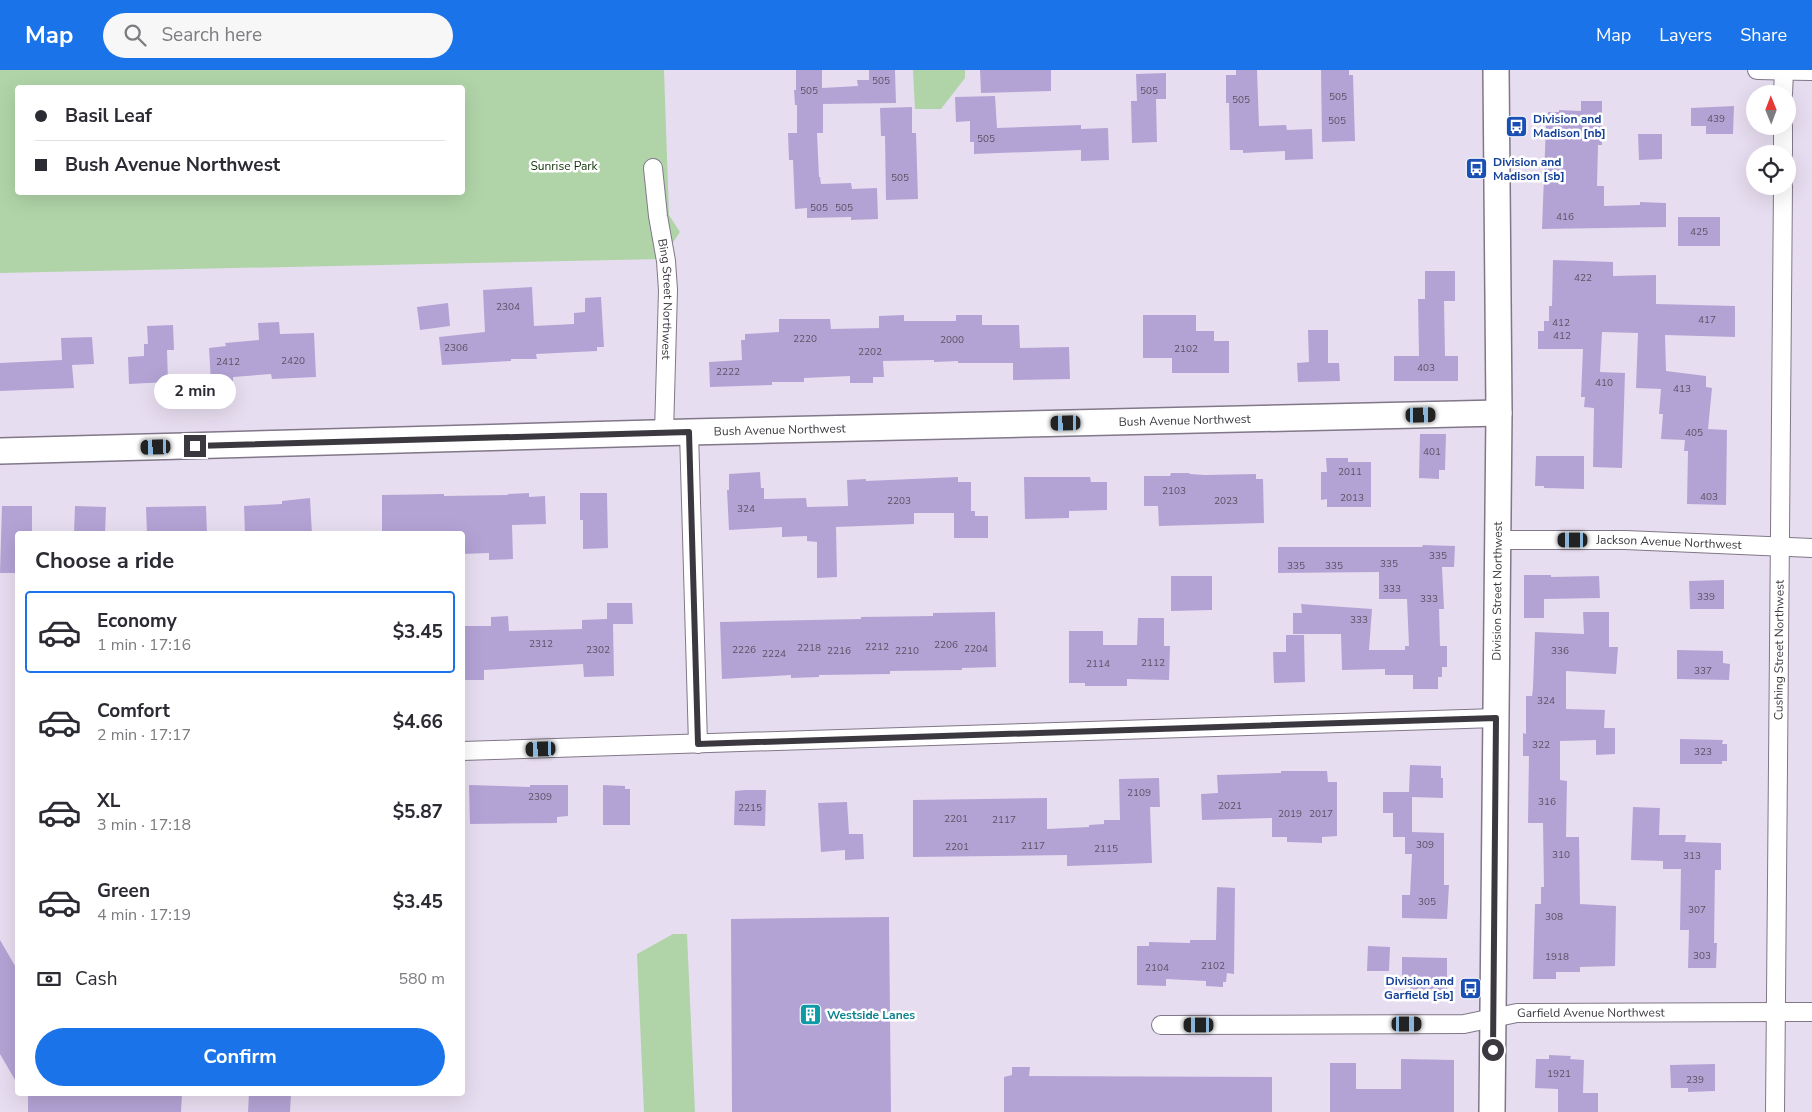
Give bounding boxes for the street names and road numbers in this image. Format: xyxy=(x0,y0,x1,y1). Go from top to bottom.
street label: Bing Street Northwest xyxy=(654,237,676,361)
street label: Bush Avenue Northwest xyxy=(1118,411,1252,430)
street label: Bush Avenue Northwest xyxy=(714,420,847,439)
street label: Division Street Northwest xyxy=(1489,521,1506,661)
street label: Jackson Avenue Northwest xyxy=(1595,532,1743,553)
street label: Cushing Street Northwest xyxy=(1770,579,1788,720)
street label: Garfield Avenue Northwest xyxy=(1517,1004,1666,1021)

